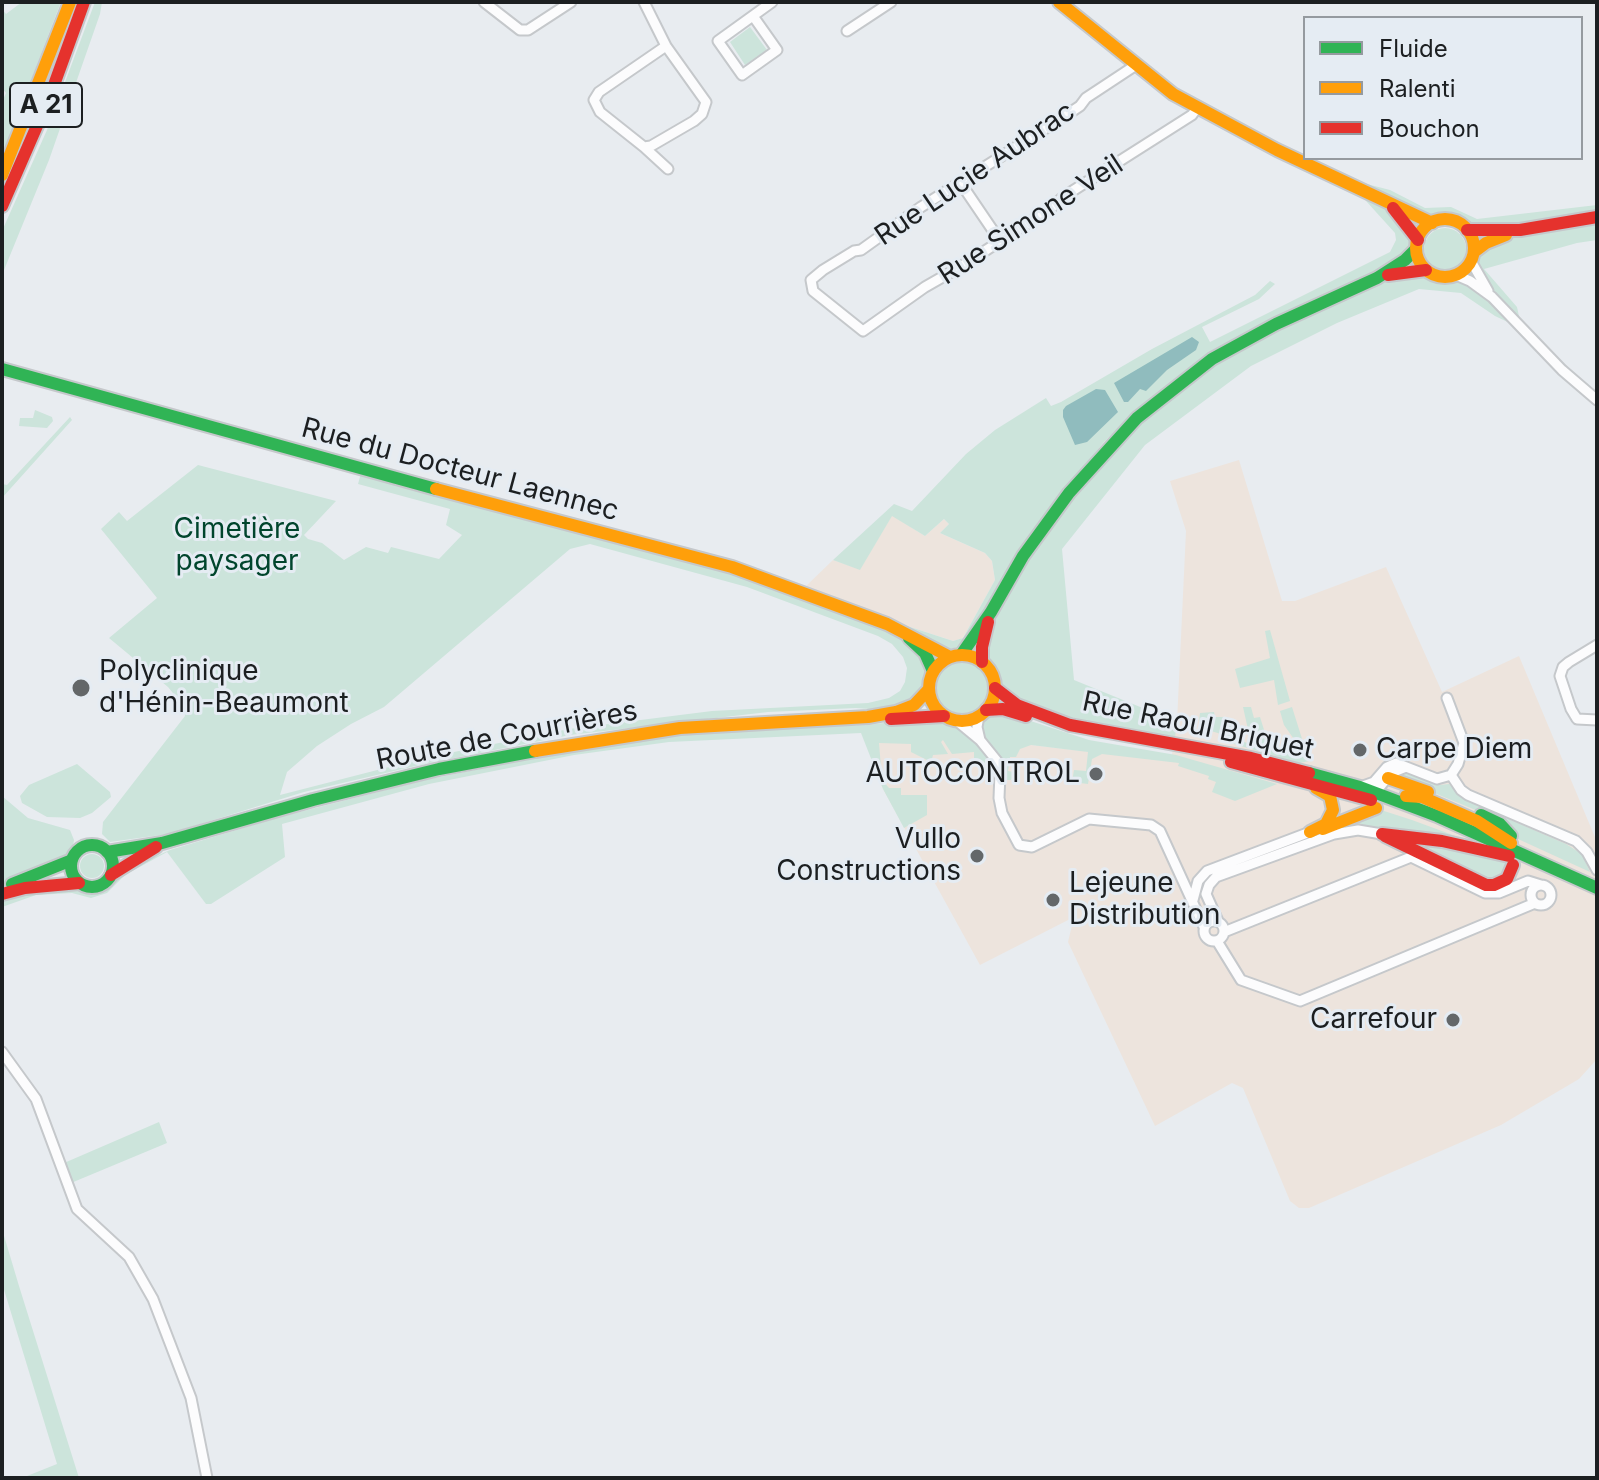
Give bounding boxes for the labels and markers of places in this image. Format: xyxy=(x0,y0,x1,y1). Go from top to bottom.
place label: Polyclinique d'Hénin-Beaumont xyxy=(99,655,349,721)
marker: Polyclinique d'Hénin-Beaumont xyxy=(70,677,92,699)
place label: Carpe Diem xyxy=(1376,733,1532,767)
marker: Carpe Diem xyxy=(1351,741,1369,759)
place label: AUTOCONTROL xyxy=(865,757,1080,791)
marker: AUTOCONTROL xyxy=(1087,765,1105,783)
place label: Vullo Constructions xyxy=(776,823,961,889)
marker: Vullo Constructions xyxy=(968,847,986,865)
place label: Lejeune Distribution xyxy=(1069,867,1221,933)
marker: Lejeune Distribution xyxy=(1044,891,1062,909)
place label: Carrefour xyxy=(1310,1003,1437,1037)
marker: Carrefour xyxy=(1444,1011,1462,1029)

